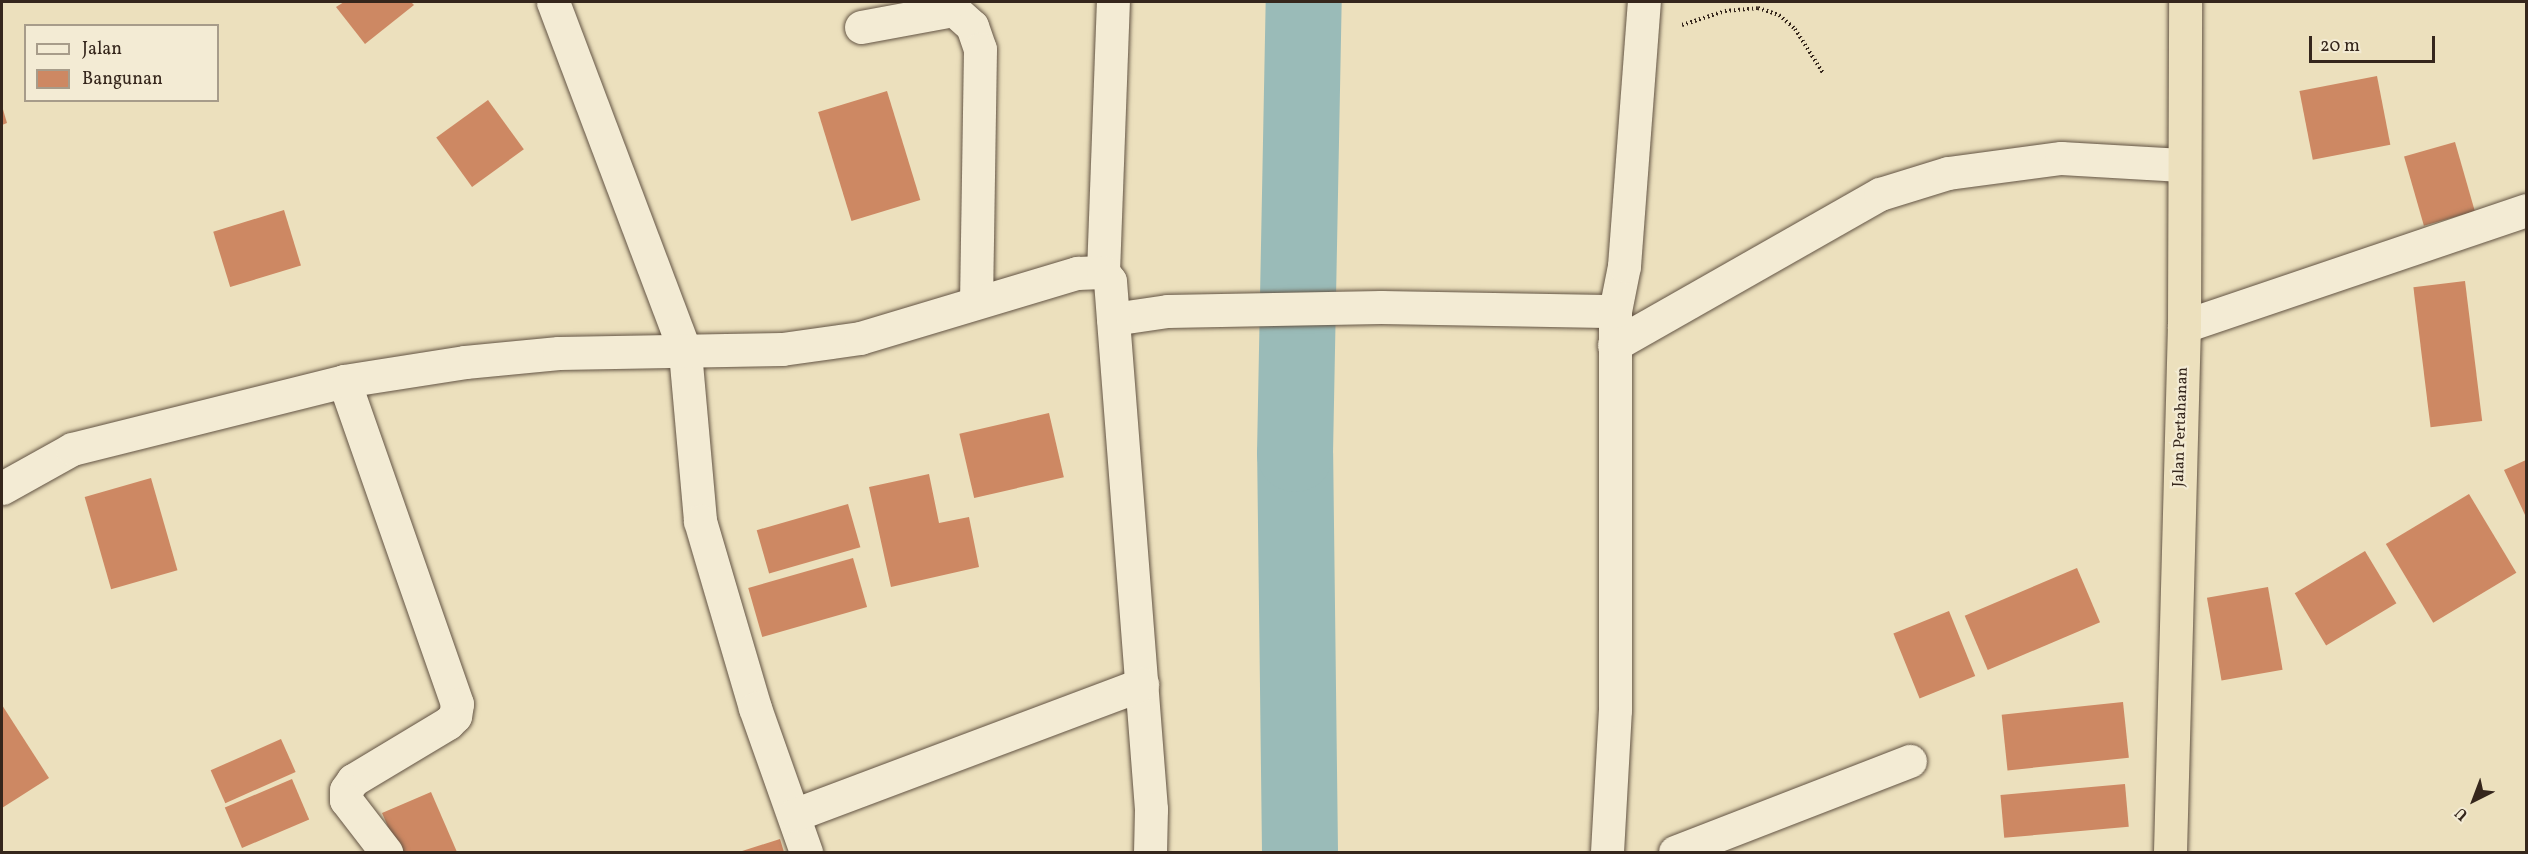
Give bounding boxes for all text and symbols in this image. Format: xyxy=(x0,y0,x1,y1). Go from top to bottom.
legend xyxy=(24,24,219,102)
scale bar xyxy=(2312,24,2438,62)
text: 20 m xyxy=(2320,34,2360,59)
text: Jalan xyxy=(82,37,122,62)
text: Bangunan xyxy=(82,67,163,92)
street label: Jalan Pertahanan xyxy=(2169,367,2193,487)
north arrow xyxy=(2444,770,2504,830)
text: U xyxy=(2451,802,2473,825)

